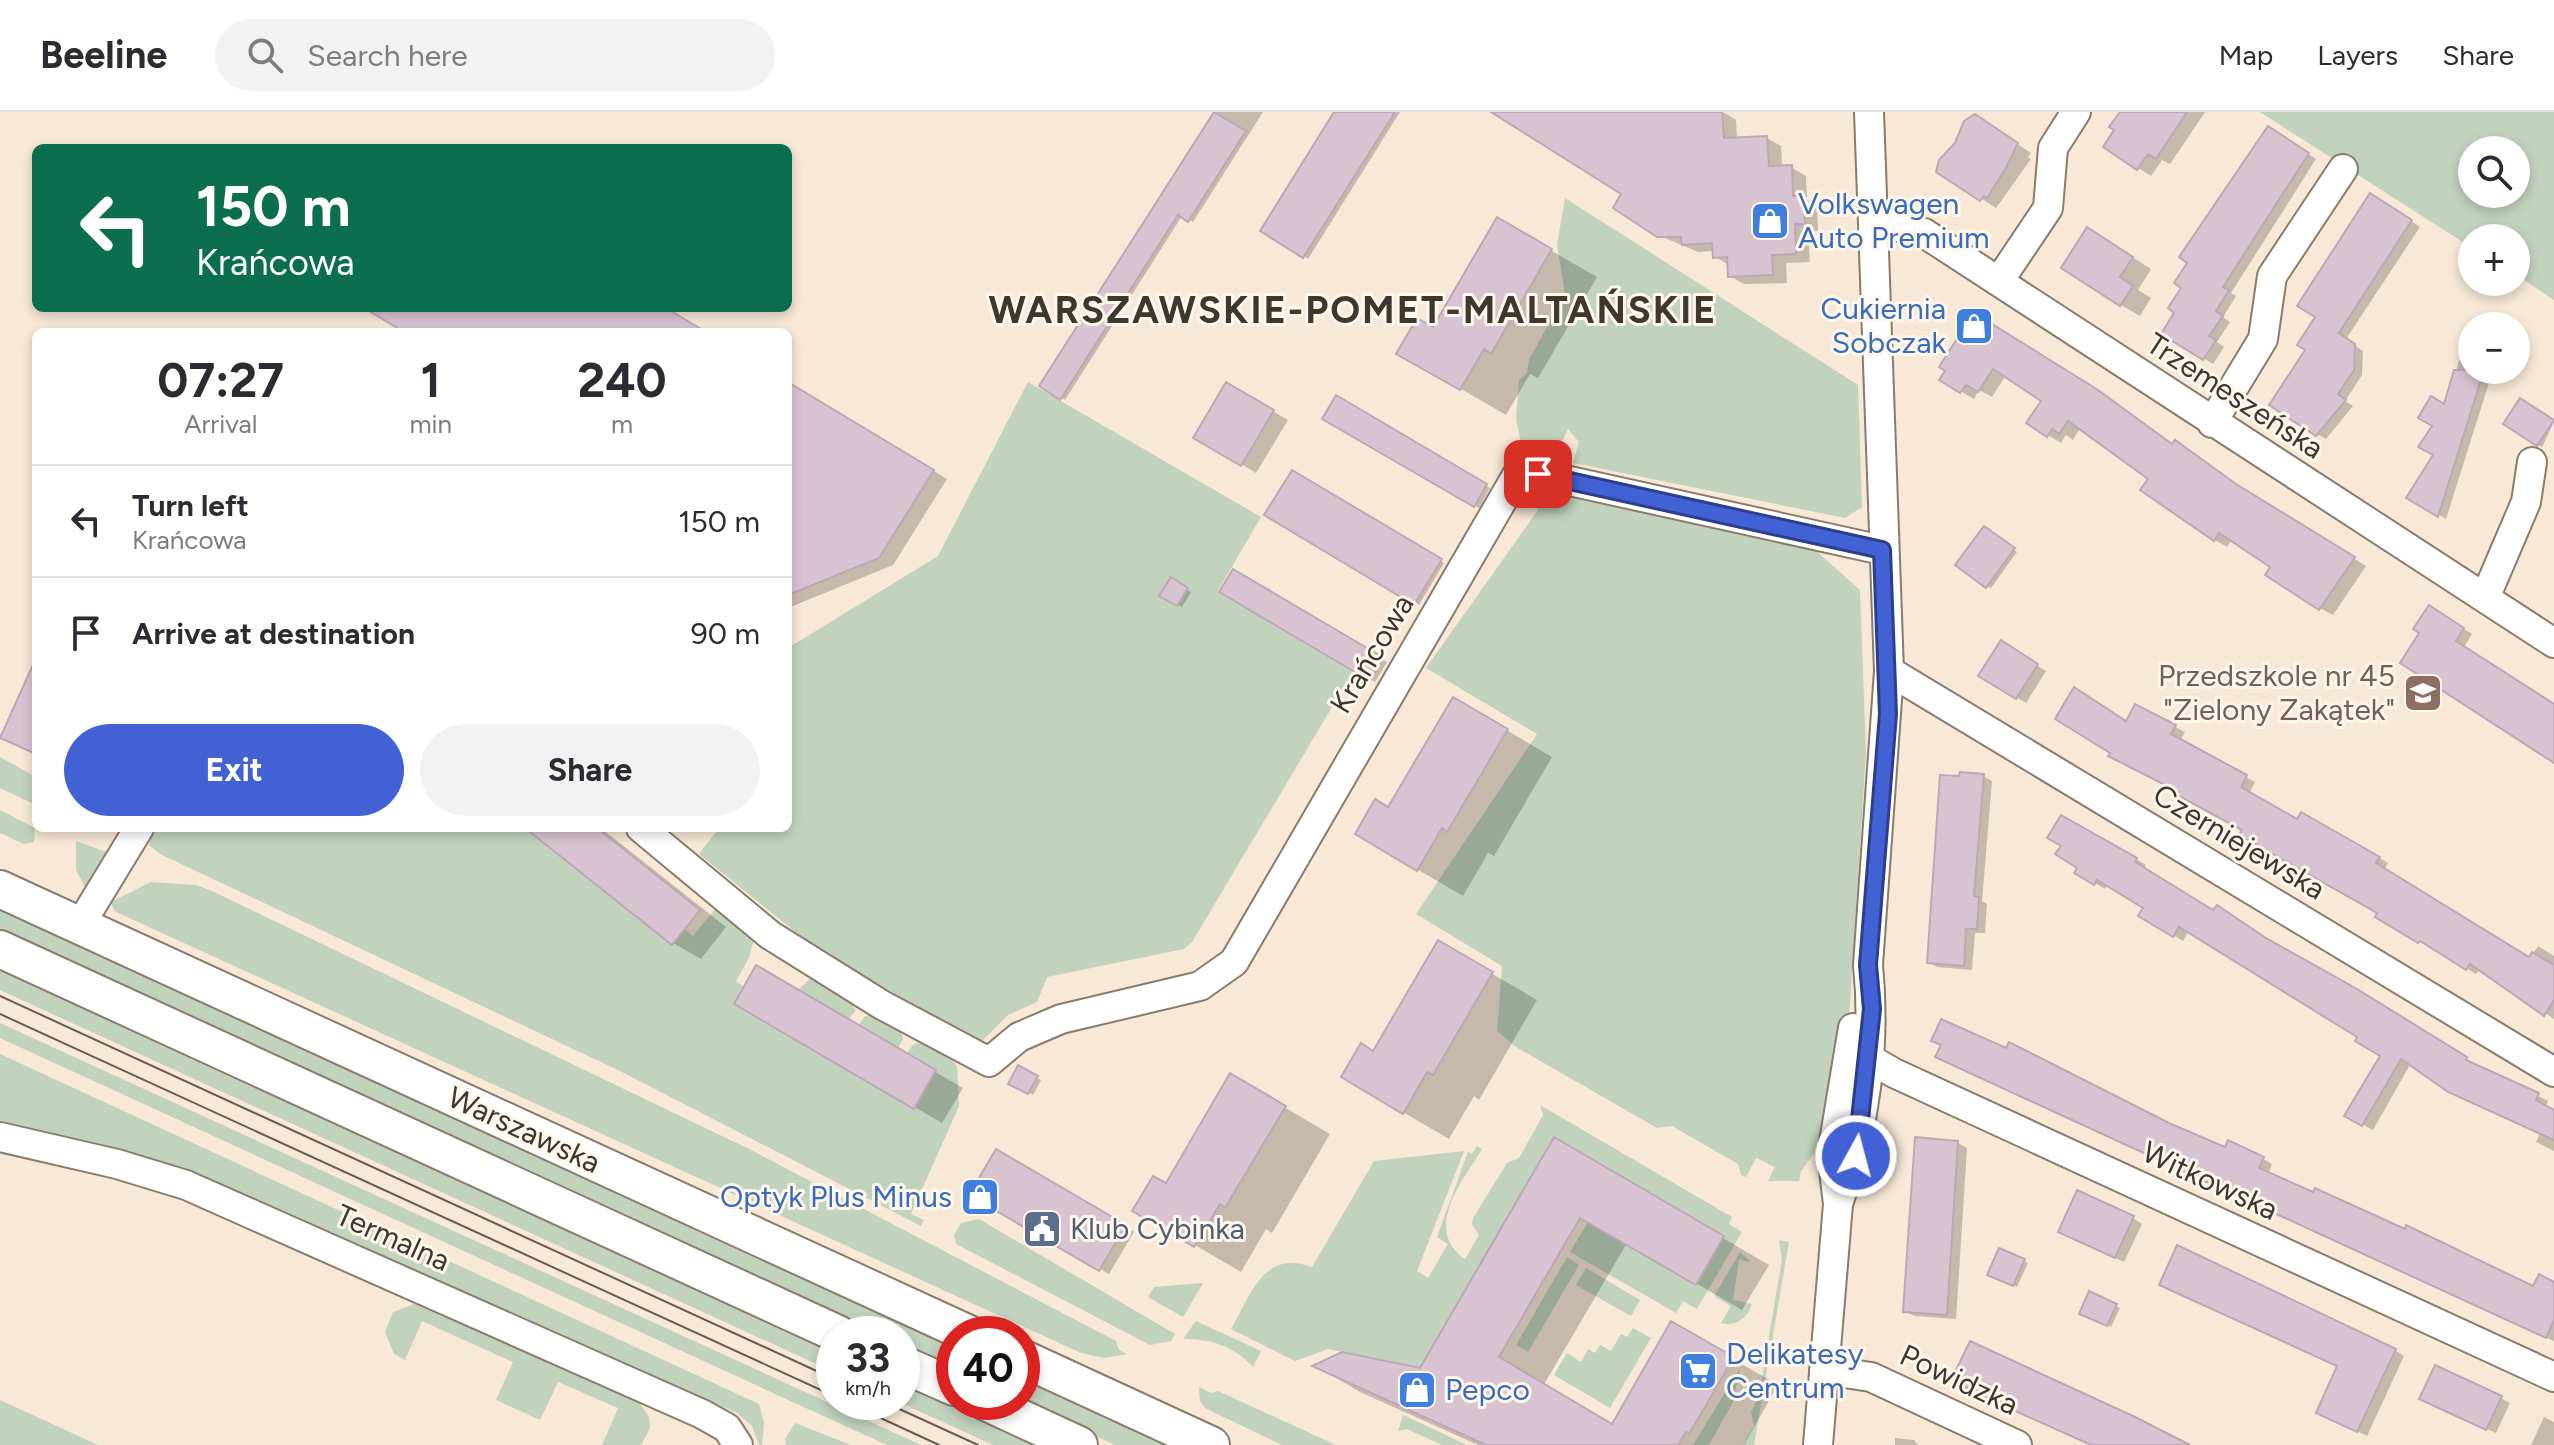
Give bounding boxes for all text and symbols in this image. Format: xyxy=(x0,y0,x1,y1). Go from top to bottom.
search box xyxy=(215,19,775,91)
text: Beeline xyxy=(40,32,167,78)
icon: search xyxy=(243,33,287,77)
text: Search here xyxy=(307,37,468,74)
text: Map xyxy=(2219,38,2273,72)
text: Layers xyxy=(2317,38,2398,72)
text: Share xyxy=(2442,38,2514,72)
map controls xyxy=(2458,136,2530,384)
button: search xyxy=(2458,136,2530,208)
text: 150 m xyxy=(196,173,351,240)
icon: left xyxy=(64,176,168,280)
place label: Volkswagen Auto Premium xyxy=(1798,185,1990,256)
shop icon: Volkswagen Auto Premium xyxy=(1749,200,1791,242)
button: + xyxy=(2458,224,2530,296)
text: Krańcowa xyxy=(196,241,355,284)
district label: WARSZAWSKIE-POMET-MALTAŃSKIE xyxy=(988,287,1718,333)
place label: Cukiernia Sobczak xyxy=(1821,290,1946,361)
shop icon: Cukiernia Sobczak xyxy=(1953,305,1995,347)
button: − xyxy=(2458,312,2530,384)
street label: Trzemeszeńska xyxy=(2140,325,2331,467)
text: 07:27 xyxy=(157,351,284,409)
text: 1 xyxy=(421,351,441,409)
text: 240 xyxy=(577,351,667,409)
text: Arrival xyxy=(184,408,257,440)
text: min xyxy=(409,408,452,440)
text: m xyxy=(611,408,633,440)
pin xyxy=(1504,440,1572,508)
icon: arrive xyxy=(1516,452,1560,496)
text: Turn left xyxy=(132,487,249,524)
icon: left xyxy=(64,499,108,543)
text: 150 m xyxy=(678,503,760,540)
text: Krańcowa xyxy=(132,524,247,556)
street label: Krańcowa xyxy=(1322,588,1421,720)
icon: arrive xyxy=(64,611,108,655)
text: Arrive at destination xyxy=(132,615,415,652)
text: 90 m xyxy=(691,615,760,652)
place label: Przedszkole nr 45 "Zielony Zakątek" xyxy=(2158,657,2395,728)
school or university icon: Przedszkole nr 45 "Zielony Zakątek" xyxy=(2402,672,2444,714)
button: Exit xyxy=(64,724,404,816)
button: Share xyxy=(420,724,760,816)
street label: Czerniejewska xyxy=(2147,776,2332,907)
street label: Warszawska xyxy=(442,1078,606,1181)
position arrow xyxy=(1814,1114,1898,1198)
street label: Witkowska xyxy=(2137,1133,2284,1228)
shop icon: Optyk Plus Minus xyxy=(959,1176,1001,1218)
place label: Optyk Plus Minus xyxy=(720,1178,952,1215)
street label: Termalna xyxy=(331,1196,456,1279)
public building icon: Klub Cybinka xyxy=(1021,1208,1063,1250)
place label: Klub Cybinka xyxy=(1070,1210,1245,1247)
speed limit sign: 40 xyxy=(936,1316,1040,1420)
text: 33 xyxy=(846,1334,890,1382)
place label: Delikatesy Centrum xyxy=(1726,1335,1864,1406)
street label: Powidzka xyxy=(1894,1336,2024,1423)
supermarket icon: Delikatesy Centrum xyxy=(1677,1350,1719,1392)
shop icon: Pepco xyxy=(1396,1369,1438,1411)
place label: Pepco xyxy=(1445,1371,1530,1408)
text: km/h xyxy=(845,1376,891,1400)

